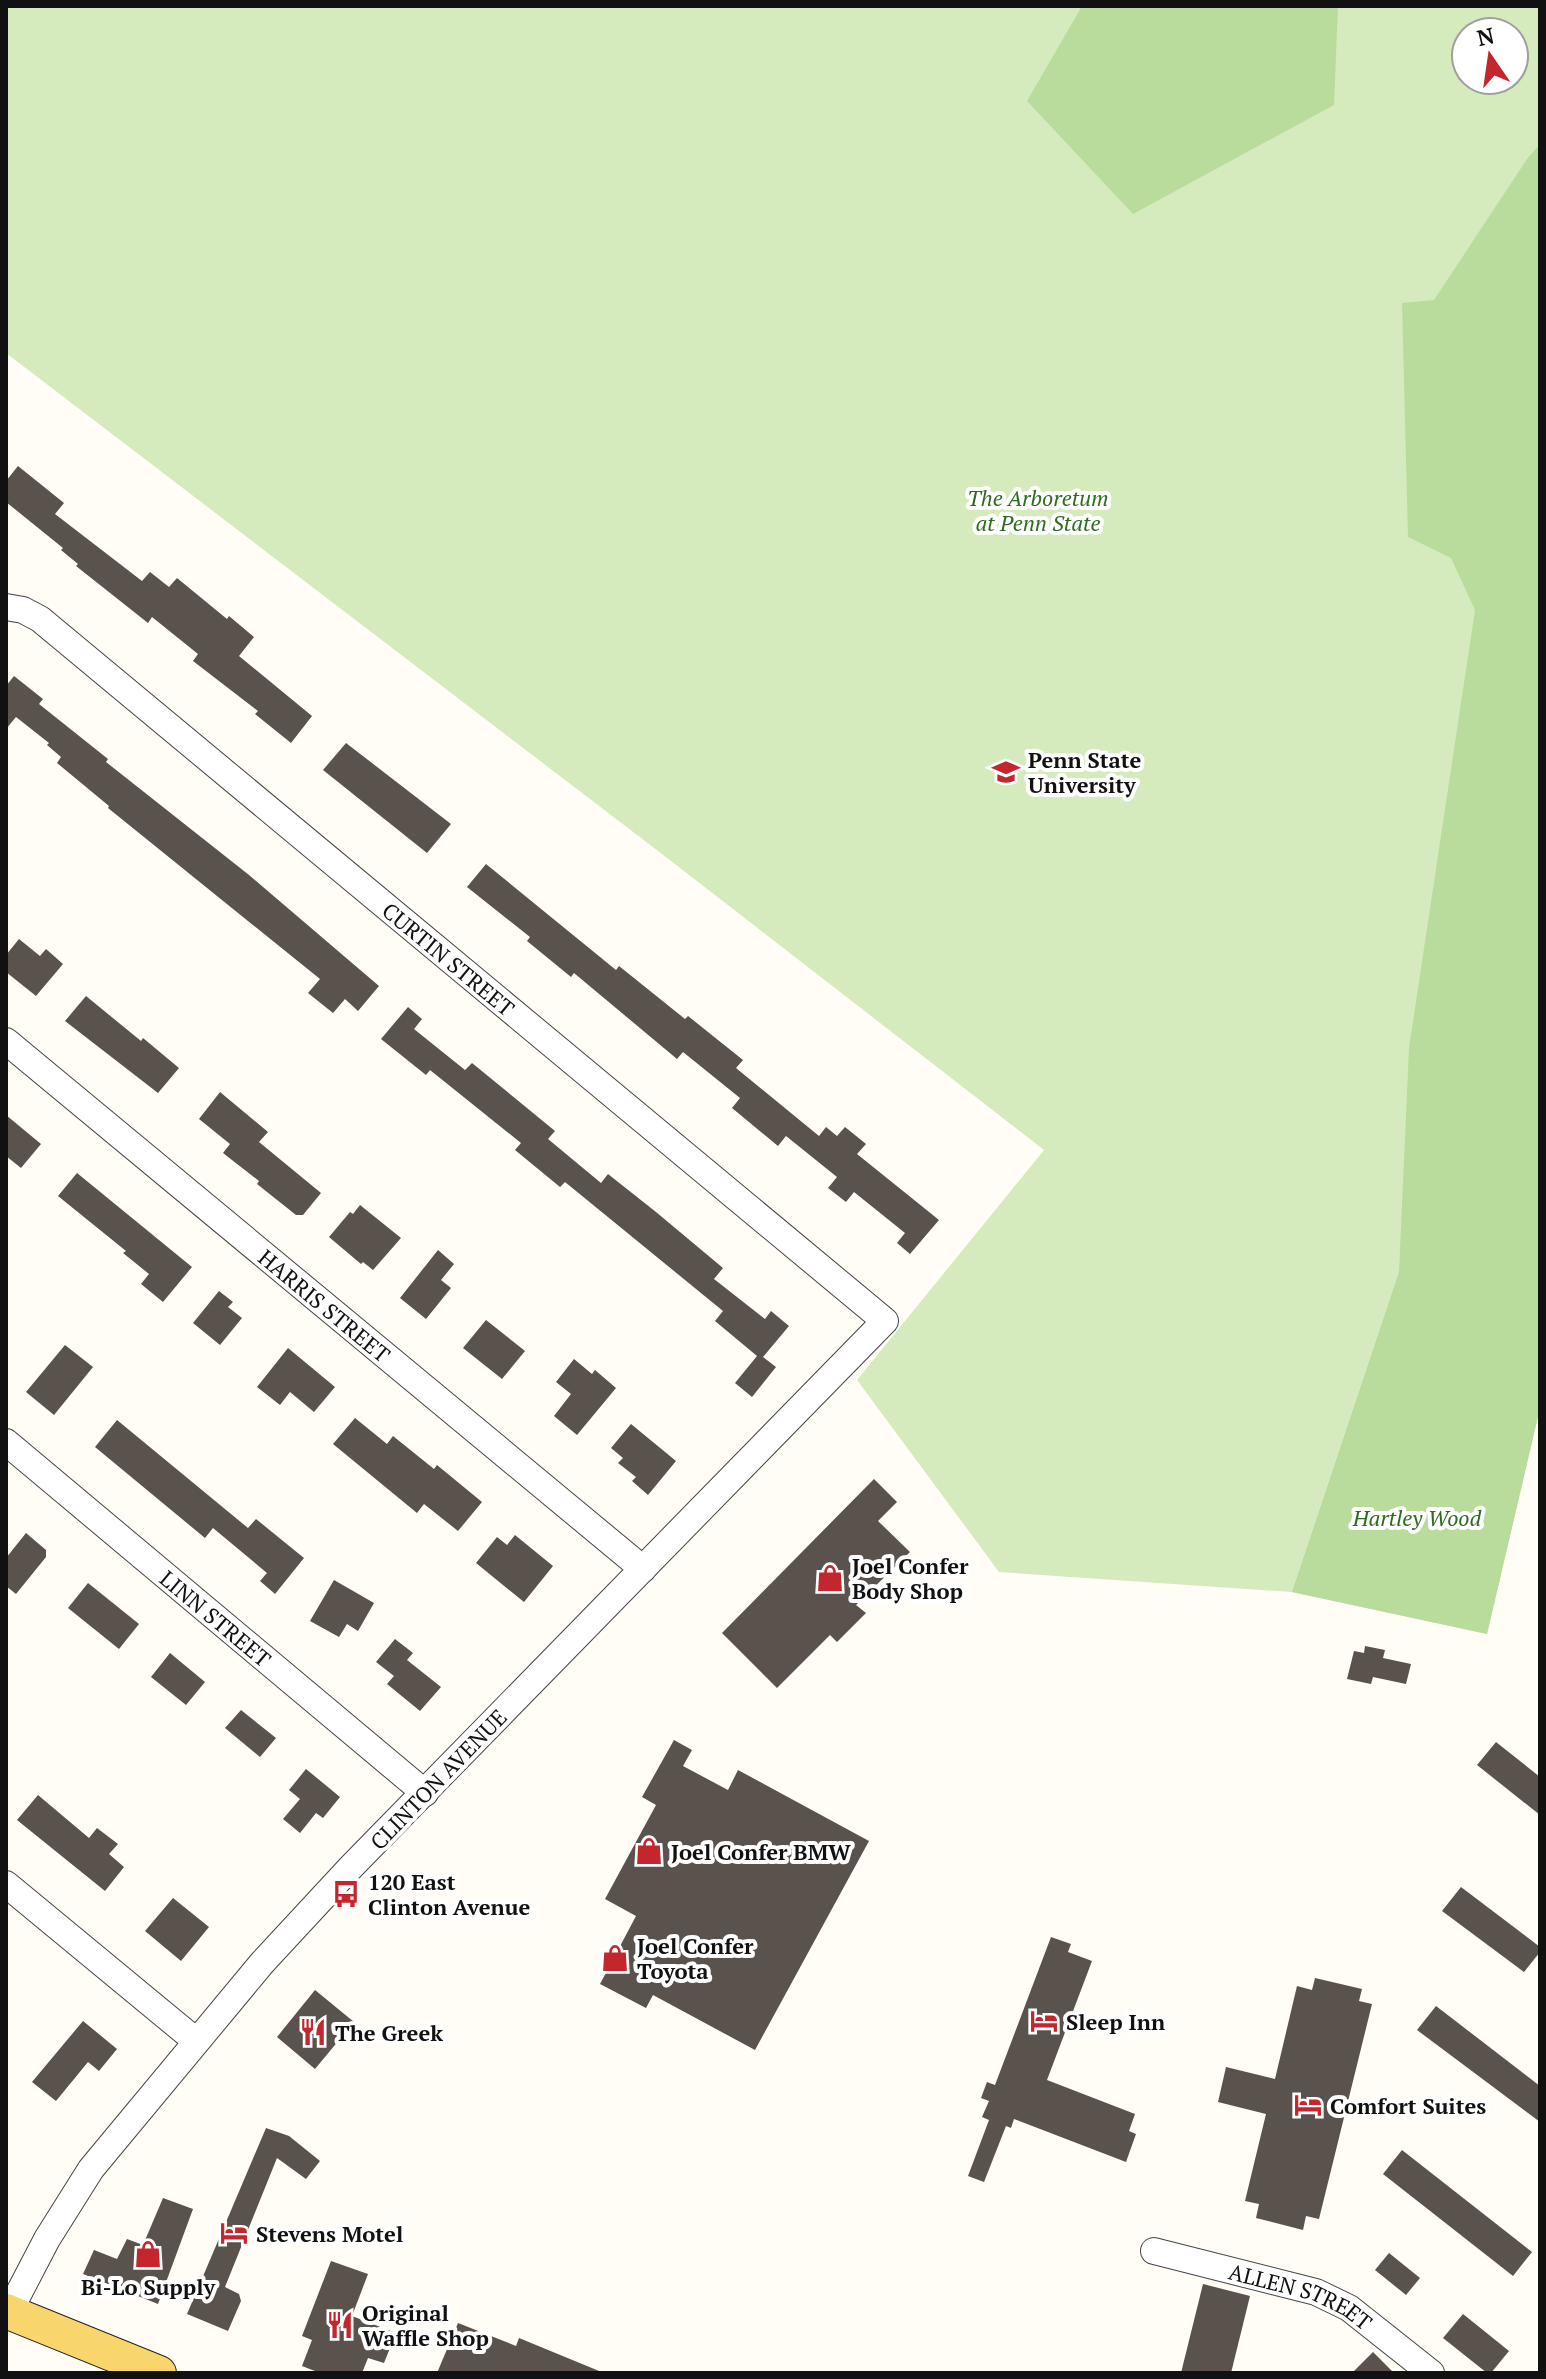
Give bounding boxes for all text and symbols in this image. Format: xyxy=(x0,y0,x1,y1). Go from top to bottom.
north arrow xyxy=(1450,16,1530,96)
text: N xyxy=(1474,20,1497,52)
park label: The Arboretum at Penn State xyxy=(967,483,1109,537)
place label: Penn State University xyxy=(1028,745,1142,799)
school or university icon: Penn State University xyxy=(991,757,1021,787)
street label: CURTIN STREET xyxy=(377,895,521,1022)
street label: HARRIS STREET xyxy=(253,1242,397,1369)
park label: Hartley Wood xyxy=(1352,1503,1483,1532)
place label: Joel Confer Body Shop xyxy=(852,1551,969,1605)
street label: LINN STREET xyxy=(155,1563,278,1673)
shop icon: Joel Confer Body Shop xyxy=(815,1563,845,1593)
street label: CLINTON AVENUE xyxy=(363,1702,513,1856)
shop icon: Joel Confer BMW xyxy=(634,1836,664,1866)
place label: Joel Confer BMW xyxy=(671,1837,851,1866)
place label: 120 East Clinton Avenue xyxy=(368,1867,530,1921)
bus stop icon: 120 East Clinton Avenue xyxy=(331,1879,361,1909)
place label: Joel Confer Toyota xyxy=(637,1931,754,1985)
shop icon: Joel Confer Toyota xyxy=(600,1943,630,1973)
hotel icon: Sleep Inn xyxy=(1029,2006,1059,2036)
place label: Sleep Inn xyxy=(1066,2007,1165,2036)
restaurant icon: The Greek xyxy=(298,2017,328,2047)
place label: The Greek xyxy=(335,2018,443,2047)
hotel icon: Comfort Suites xyxy=(1293,2090,1323,2120)
place label: Comfort Suites xyxy=(1330,2091,1486,2120)
hotel icon: Stevens Motel xyxy=(219,2218,249,2248)
place label: Stevens Motel xyxy=(256,2219,403,2248)
shop icon: Bi-Lo Supply xyxy=(133,2239,163,2269)
street label: ALLEN STREET xyxy=(1226,2256,1379,2336)
place label: Bi-Lo Supply xyxy=(81,2272,215,2301)
place label: Original Waffle Shop xyxy=(362,2298,489,2352)
restaurant icon: Original Waffle Shop xyxy=(325,2310,355,2340)

